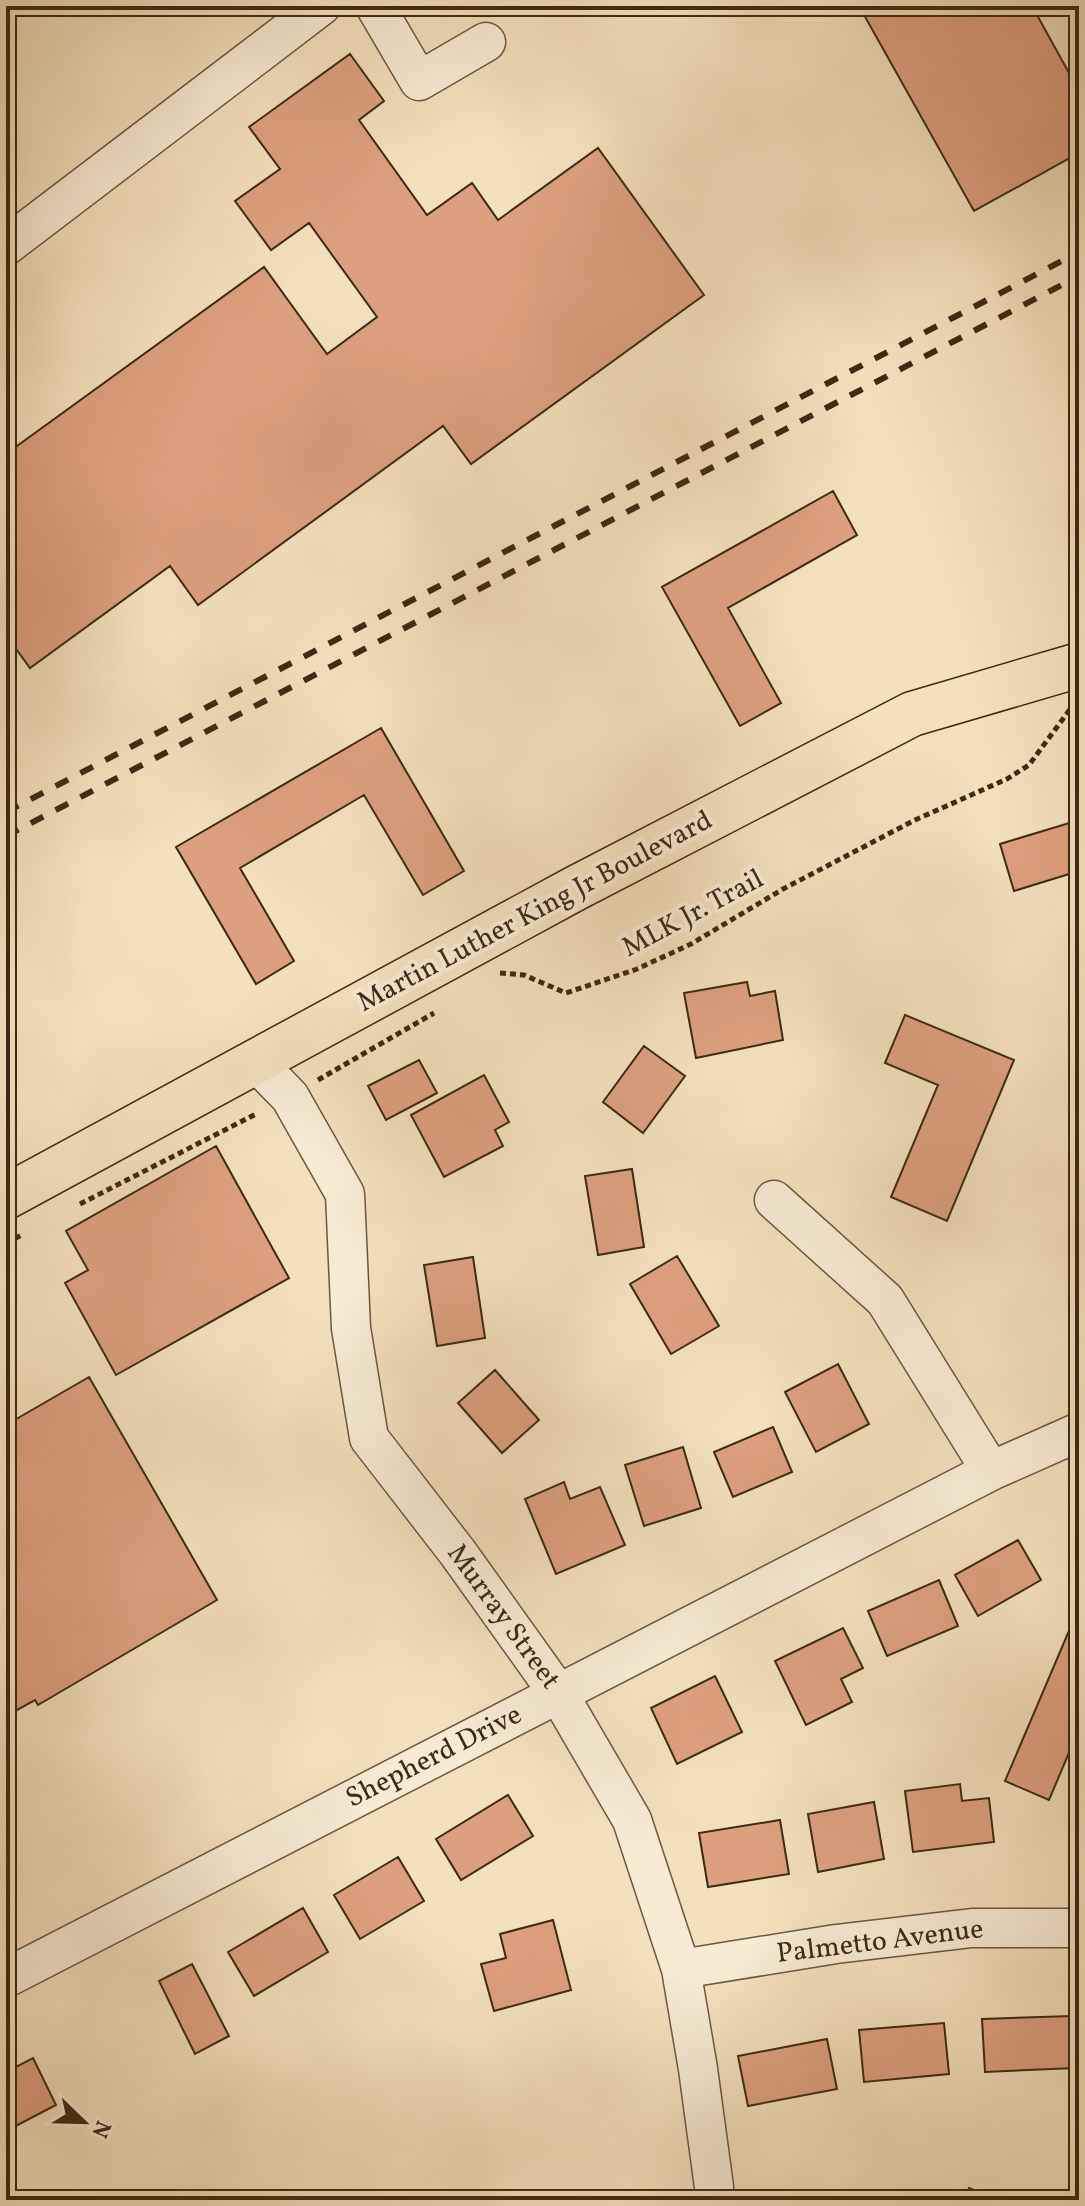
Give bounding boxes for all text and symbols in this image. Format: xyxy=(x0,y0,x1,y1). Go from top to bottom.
street label: Martin Luther King Jr Boulevard xyxy=(350,802,720,1022)
street label: MLK Jr. Trail xyxy=(615,860,771,968)
street label: Murray Street xyxy=(437,1536,569,1698)
street label: Shepherd Drive xyxy=(339,1696,529,1818)
street label: Palmetto Avenue xyxy=(774,1910,986,1974)
north arrow xyxy=(44,2082,124,2162)
text: N xyxy=(83,2115,117,2142)

